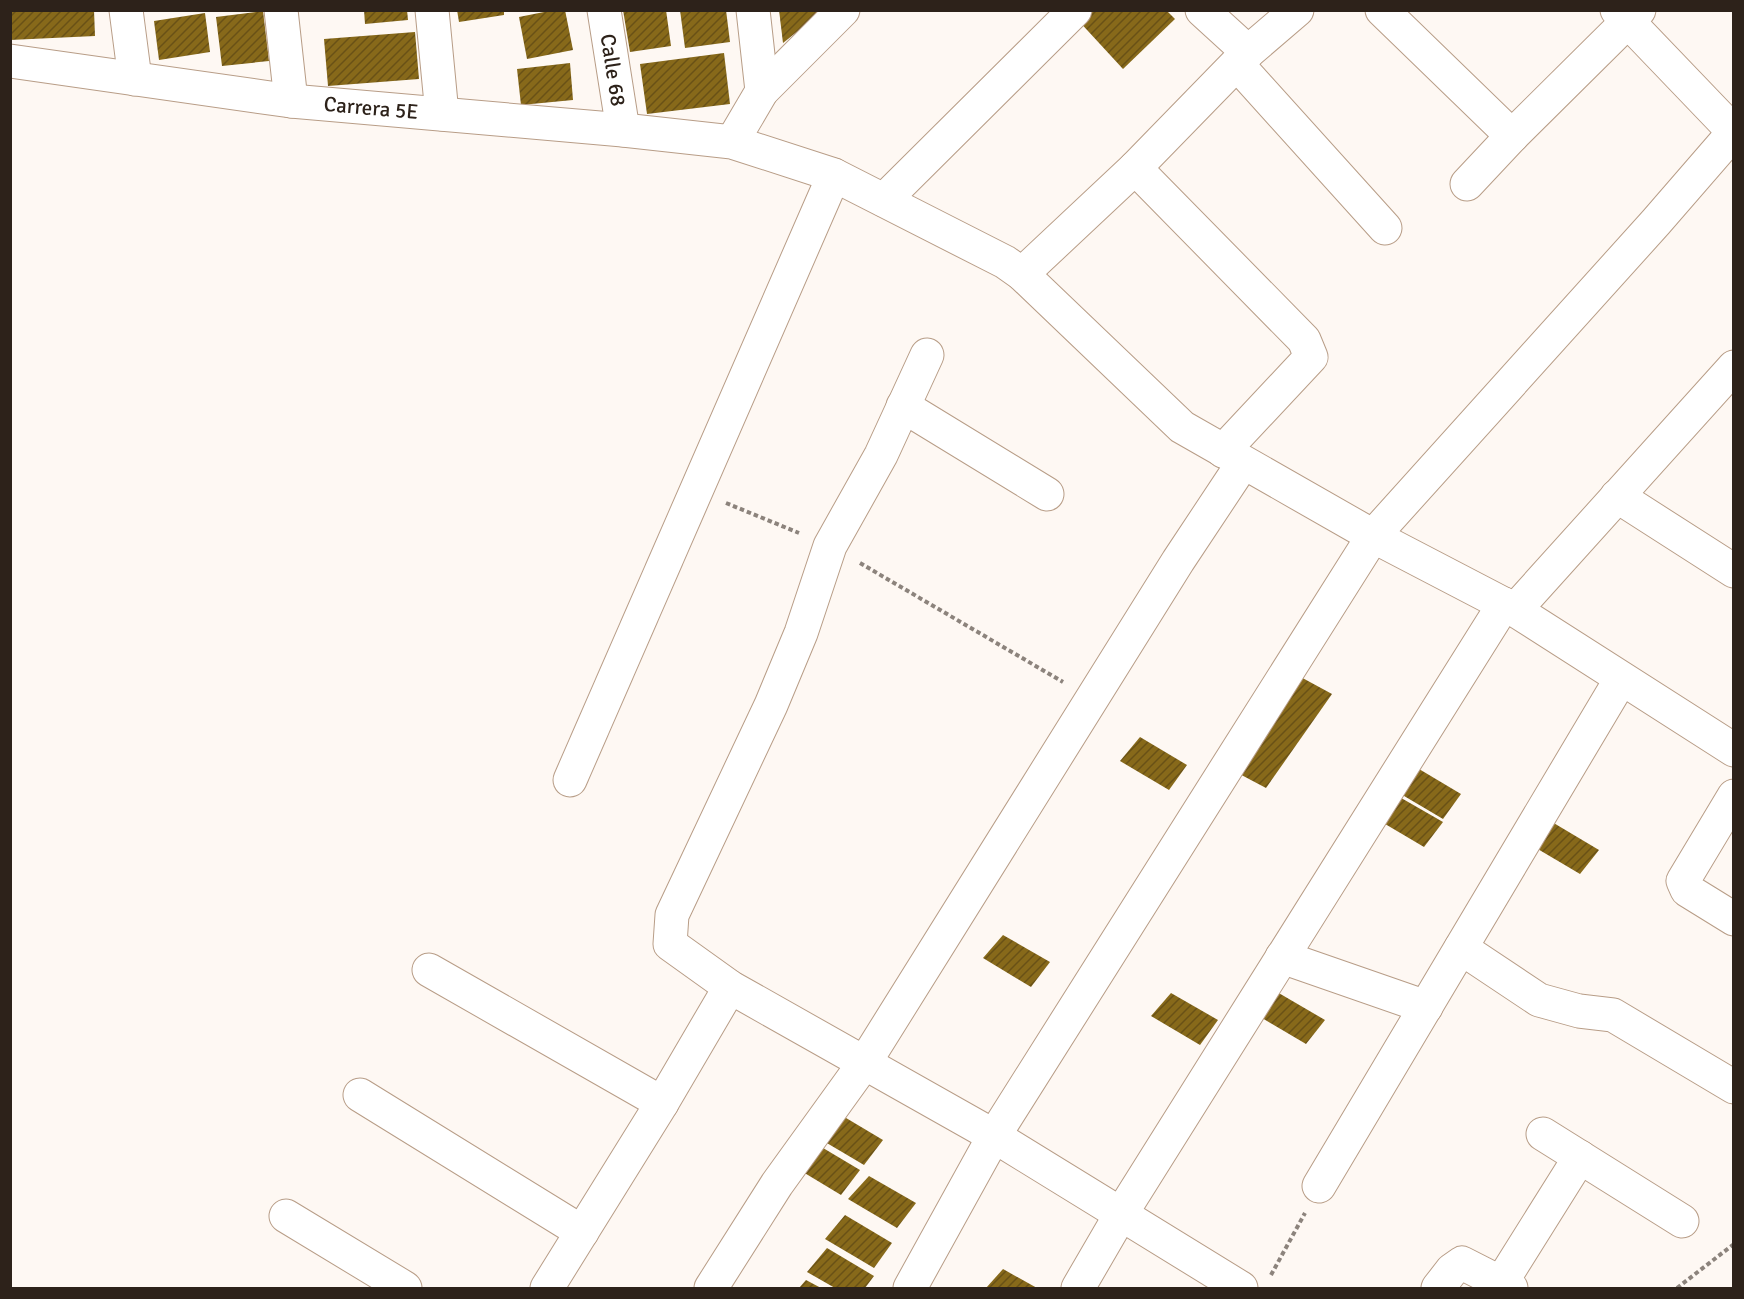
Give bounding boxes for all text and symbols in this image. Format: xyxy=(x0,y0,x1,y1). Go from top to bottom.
street label: Calle 68 xyxy=(594,32,632,108)
street label: Carrera 5E xyxy=(323,91,419,125)

